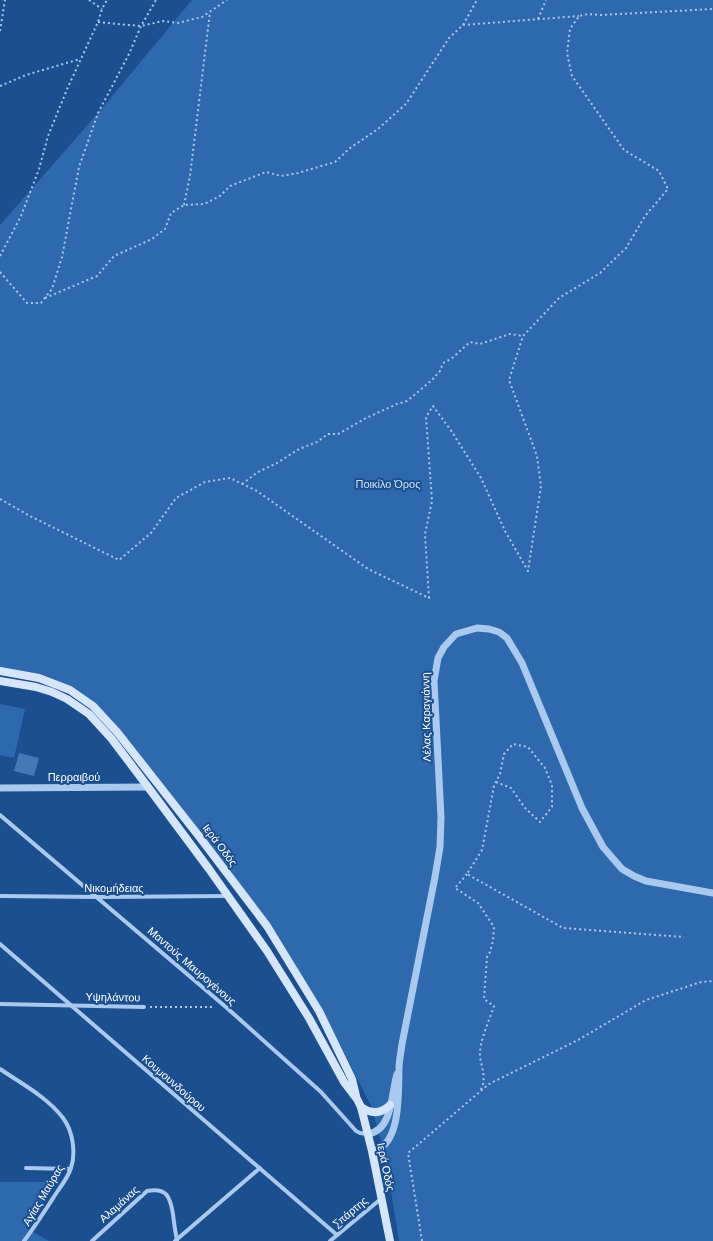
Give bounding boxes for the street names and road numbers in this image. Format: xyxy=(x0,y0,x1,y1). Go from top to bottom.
street label: Λέλας Καραγιάννη xyxy=(418,672,435,762)
street label: Περραιβού xyxy=(48,770,100,785)
street label: Ιερά Οδός xyxy=(199,821,240,870)
street label: Νικομήδειας xyxy=(84,881,144,896)
street label: Μαντούς Μαυρογένους xyxy=(144,924,239,1009)
street label: Υψηλάντου xyxy=(85,990,141,1005)
street label: Κουμουνδούρου xyxy=(139,1052,209,1115)
street label: Ιερά Οδός xyxy=(373,1141,398,1193)
street label: Αγίας Μαύρας xyxy=(19,1162,68,1229)
street label: Αλαμάνας xyxy=(96,1182,142,1226)
street label: Σπάρτης xyxy=(330,1193,371,1231)

